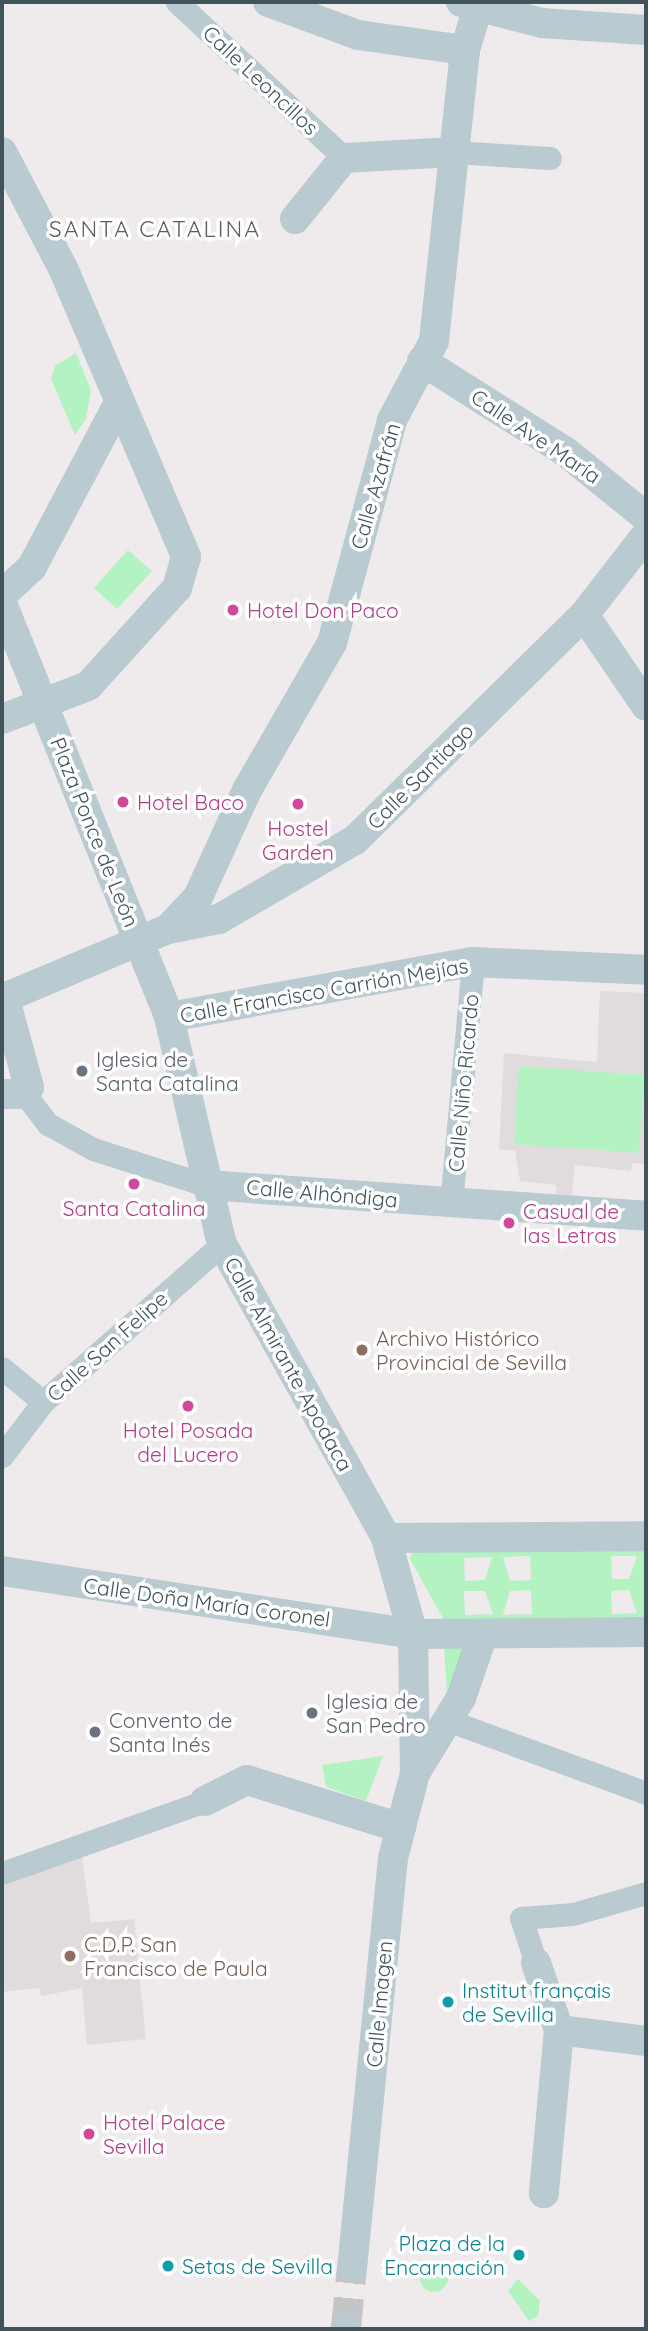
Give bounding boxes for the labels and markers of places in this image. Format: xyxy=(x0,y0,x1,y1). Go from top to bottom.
place label: Hotel Don Paco xyxy=(247,597,399,623)
marker: Hotel Don Paco xyxy=(225,602,241,618)
place label: Hotel Baco xyxy=(137,789,244,815)
marker: Hotel Baco xyxy=(115,794,131,810)
marker: Hostel Garden xyxy=(290,796,306,812)
place label: Hostel Garden xyxy=(262,815,334,865)
place label: Iglesia de Santa Catalina xyxy=(96,1046,239,1096)
marker: Iglesia de Santa Catalina xyxy=(74,1063,90,1079)
marker: Santa Catalina xyxy=(126,1176,142,1192)
place label: Santa Catalina xyxy=(63,1195,205,1221)
place label: Casual de las Letras xyxy=(523,1198,619,1248)
marker: Casual de las Letras xyxy=(501,1215,517,1231)
place label: Archivo Histórico Provincial de Sevilla xyxy=(376,1325,567,1375)
marker: Archivo Histórico Provincial de Sevilla xyxy=(354,1342,370,1358)
marker: Hotel Posada del Lucero xyxy=(180,1398,196,1414)
place label: Hotel Posada del Lucero xyxy=(123,1417,253,1467)
place label: Iglesia de San Pedro xyxy=(326,1688,426,1738)
marker: Iglesia de San Pedro xyxy=(304,1705,320,1721)
place label: Convento de Santa Inés xyxy=(109,1707,232,1757)
marker: Convento de Santa Inés xyxy=(87,1724,103,1740)
place label: C.D.P. San Francisco de Paula xyxy=(84,1931,268,1981)
marker: C.D.P. San Francisco de Paula xyxy=(62,1948,78,1964)
place label: Institut français de Sevilla xyxy=(462,1977,611,2027)
marker: Institut français de Sevilla xyxy=(440,1994,456,2010)
place label: Hotel Palace Sevilla xyxy=(103,2109,226,2159)
marker: Hotel Palace Sevilla xyxy=(81,2126,97,2142)
place label: Plaza de la Encarnación xyxy=(384,2230,505,2280)
marker: Plaza de la Encarnación xyxy=(511,2247,527,2263)
place label: Setas de Sevilla xyxy=(182,2253,333,2279)
marker: Setas de Sevilla xyxy=(160,2258,176,2274)

